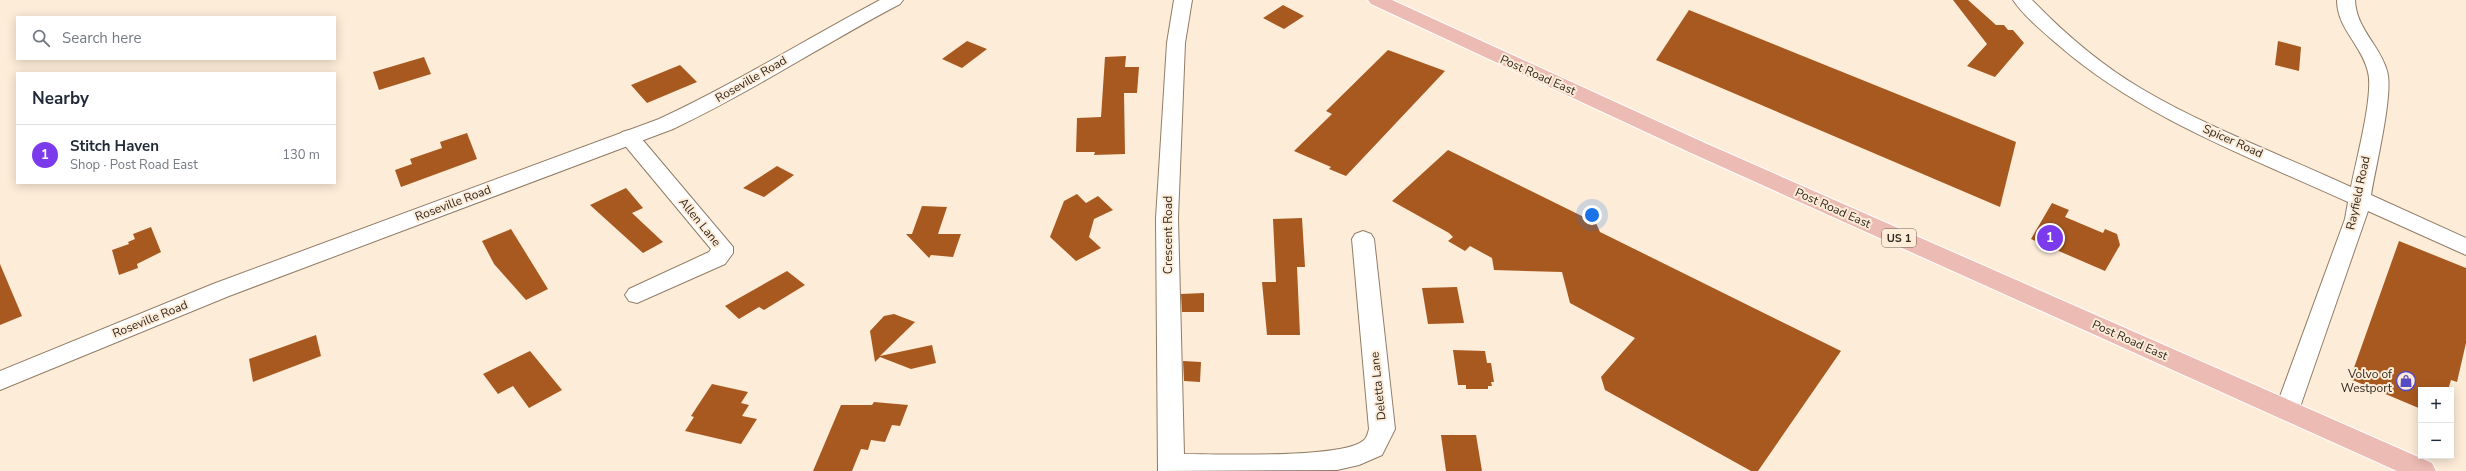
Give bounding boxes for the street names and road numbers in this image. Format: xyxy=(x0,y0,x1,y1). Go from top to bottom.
street label: Post Road East xyxy=(1498,51,1579,99)
street label: Roseville Road xyxy=(712,52,790,106)
street label: Spicer Road xyxy=(2200,121,2266,161)
street label: Rayfield Road xyxy=(2342,155,2374,231)
street label: Roseville Road xyxy=(413,181,493,225)
street label: Post Road East xyxy=(1793,184,1874,232)
street label: Allen Lane xyxy=(675,194,725,250)
street label: Crescent Road xyxy=(1160,196,1176,274)
road number: US 1 xyxy=(1882,229,1916,247)
street label: Roseville Road xyxy=(110,297,190,341)
street label: Post Road East xyxy=(2090,316,2171,364)
street label: Deletta Lane xyxy=(1366,351,1390,421)

